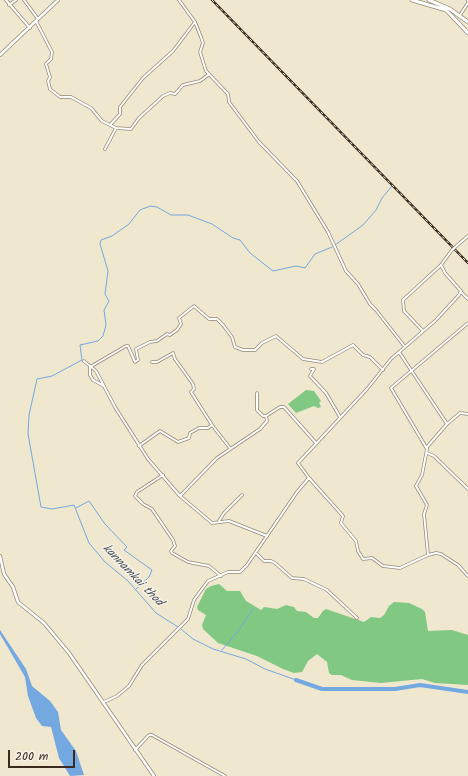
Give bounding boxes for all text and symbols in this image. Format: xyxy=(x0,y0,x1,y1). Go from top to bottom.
water label: kannamkai thod xyxy=(99,542,165,610)
scale bar xyxy=(10,742,77,768)
text: 200 m xyxy=(15,747,48,766)

